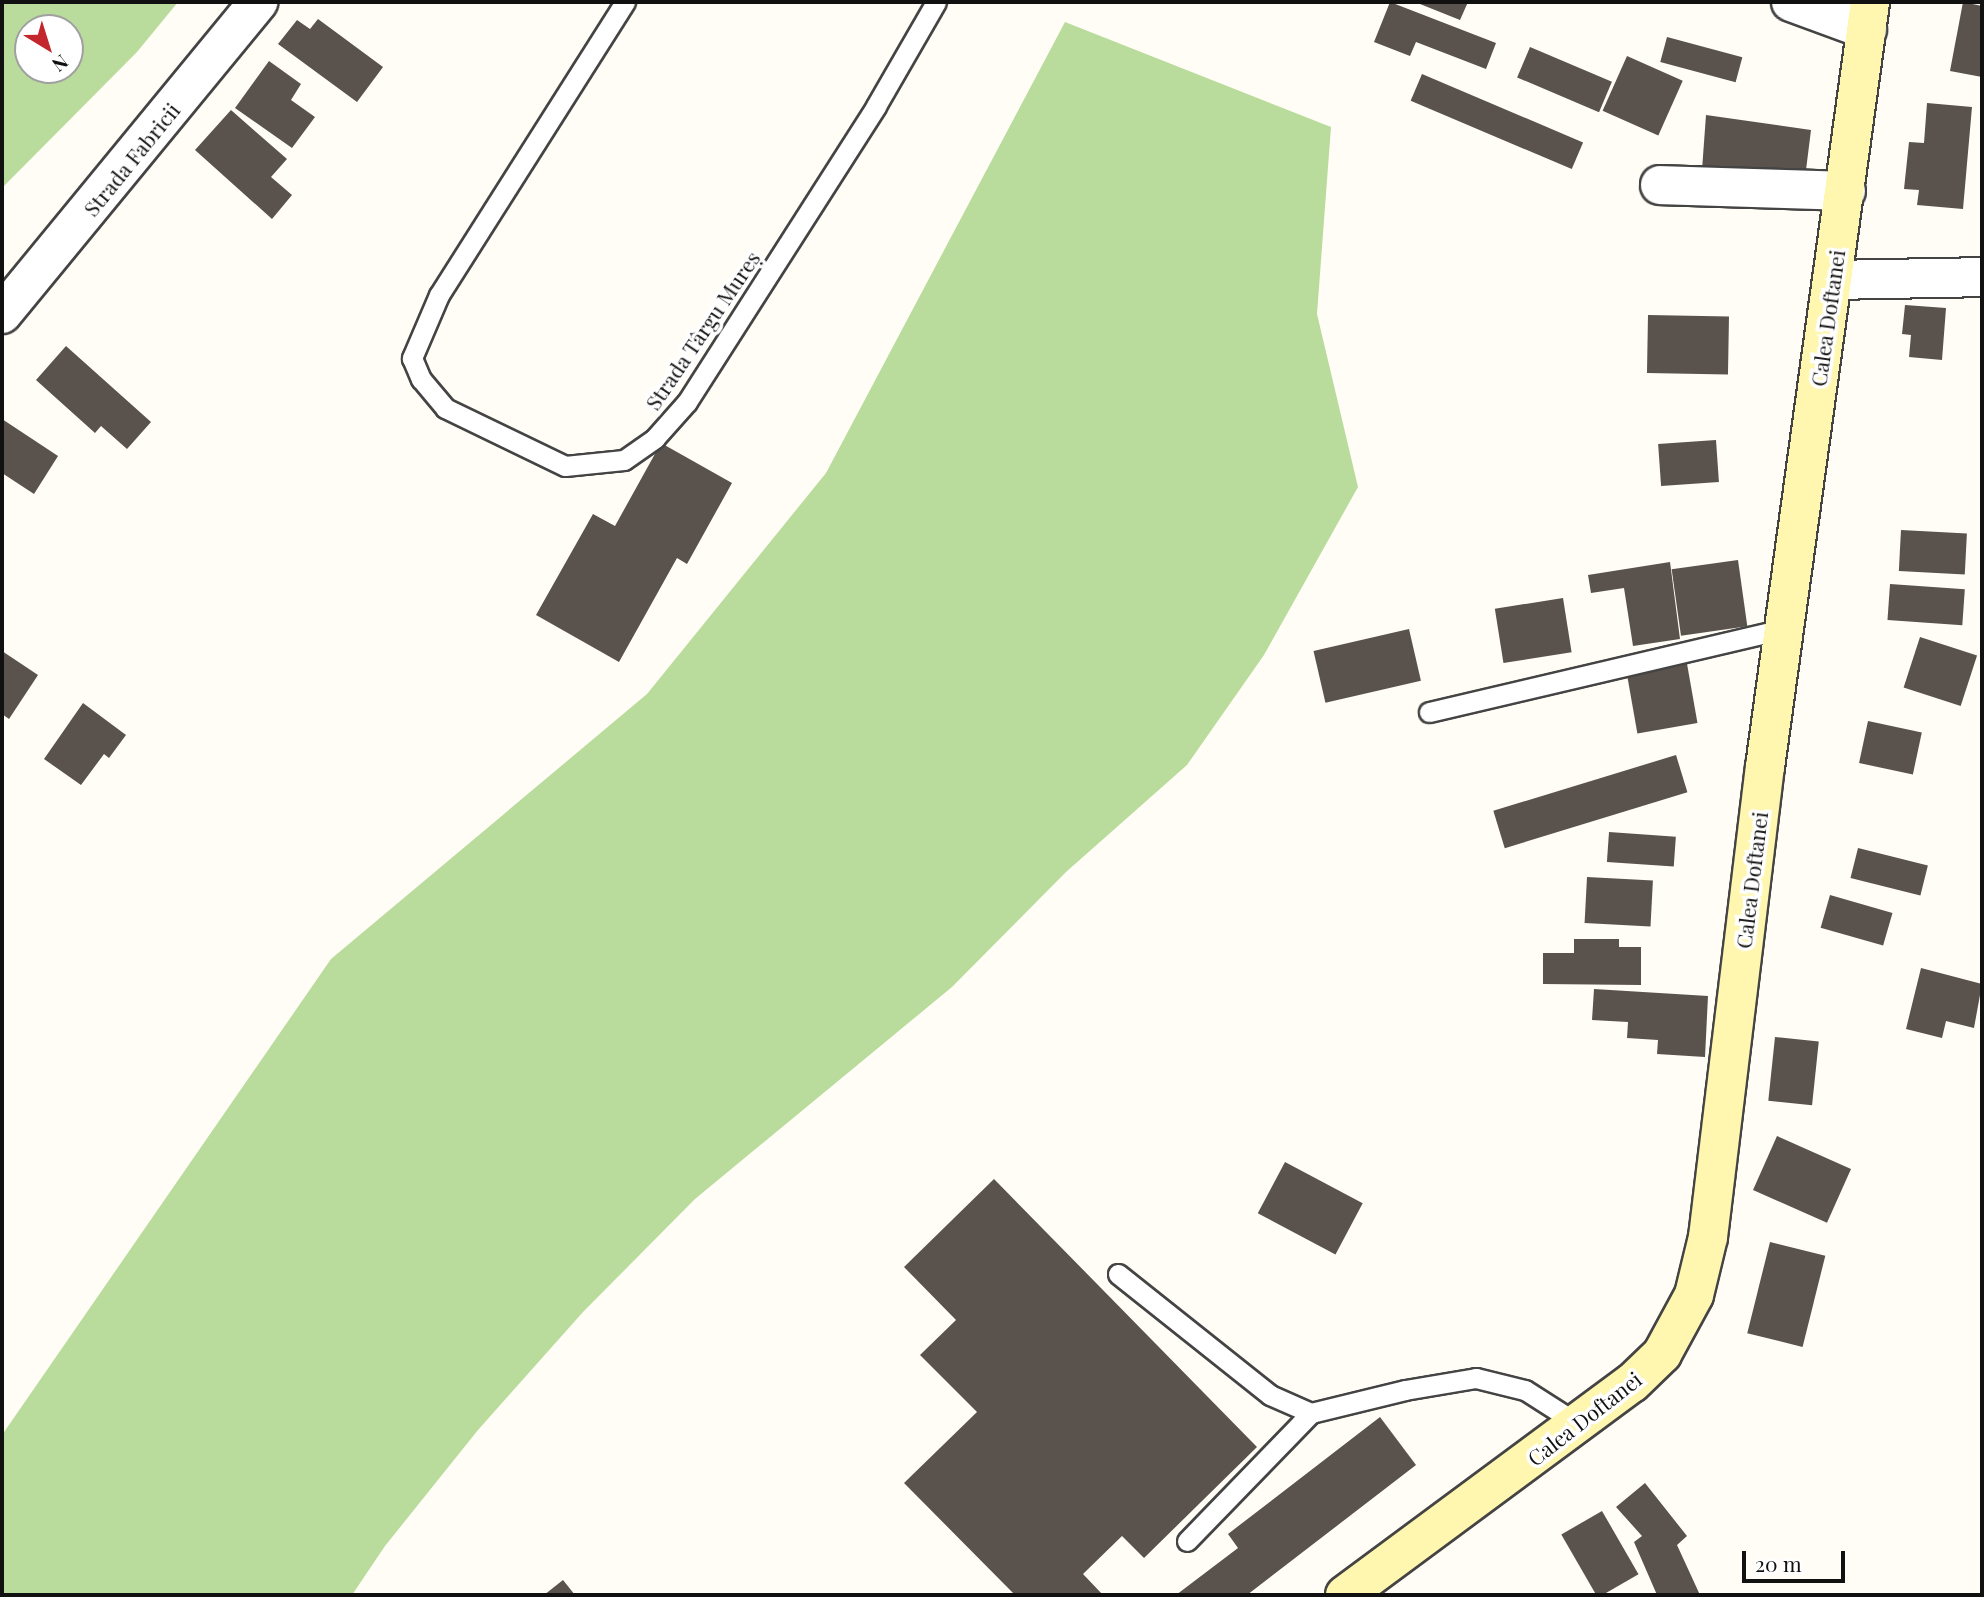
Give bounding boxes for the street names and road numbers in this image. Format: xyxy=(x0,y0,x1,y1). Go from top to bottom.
street label: Strada Fabricii xyxy=(78,97,184,221)
street label: Strada Târgu Mureș xyxy=(639,246,765,414)
street label: Calea Doftanei xyxy=(1805,248,1849,388)
street label: Calea Doftanei xyxy=(1730,810,1772,950)
street label: Calea Doftanei xyxy=(1522,1366,1646,1470)

